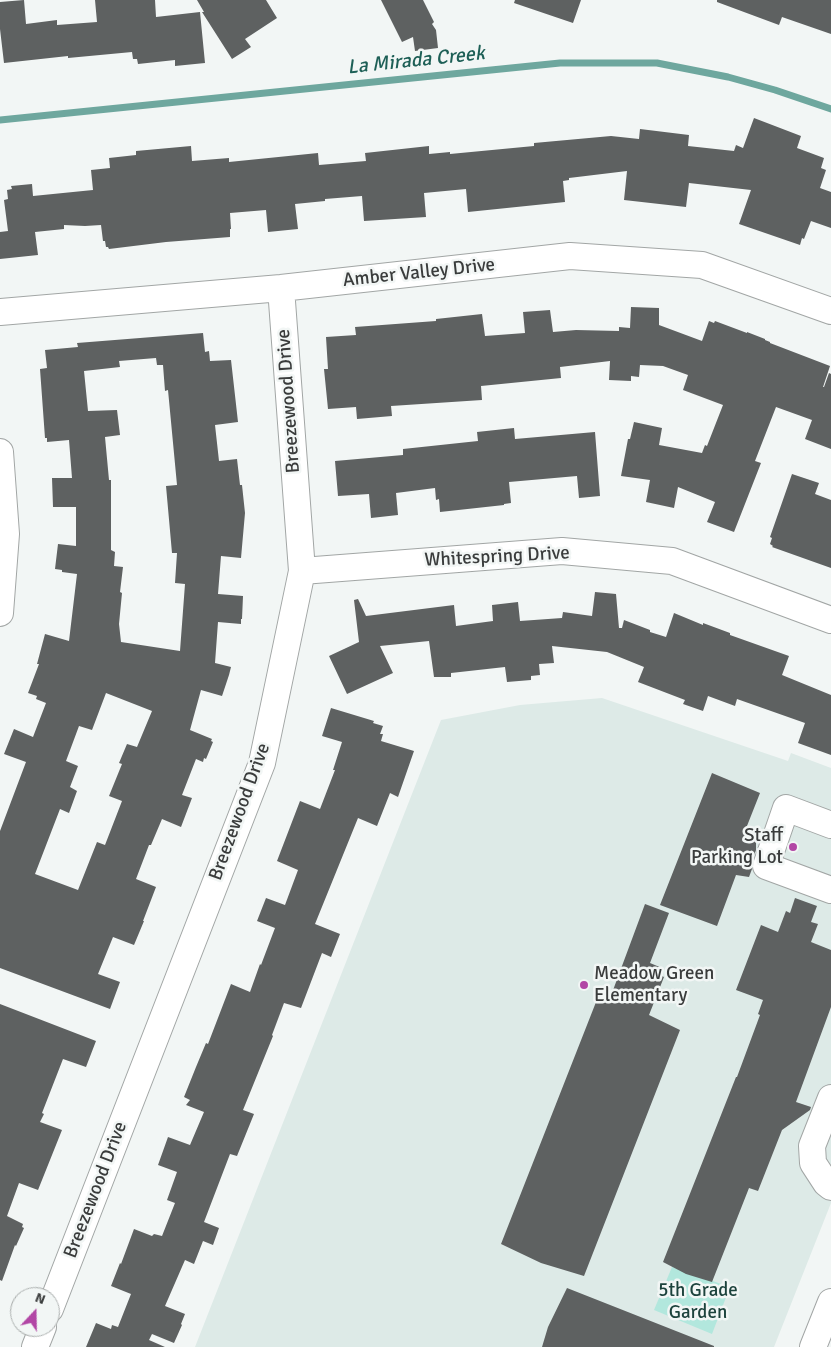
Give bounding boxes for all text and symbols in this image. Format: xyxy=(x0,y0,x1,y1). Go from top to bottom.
water label: La Mirada Creek xyxy=(346,42,486,80)
street label: Amber Valley Drive xyxy=(342,254,496,292)
street label: Breezewood Drive xyxy=(273,328,305,474)
street label: Whitespring Drive xyxy=(424,542,570,572)
street label: Breezewood Drive xyxy=(205,740,275,884)
place label: Staff Parking Lot xyxy=(691,825,783,869)
marker: Staff Parking Lot xyxy=(787,841,799,853)
place label: Meadow Green Elementary xyxy=(594,963,714,1007)
marker: Meadow Green Elementary xyxy=(578,979,590,991)
street label: Breezewood Drive xyxy=(59,1119,133,1261)
park label: 5th Grade Garden xyxy=(658,1280,738,1324)
north arrow xyxy=(10,1287,60,1337)
text: N xyxy=(33,1289,48,1308)

